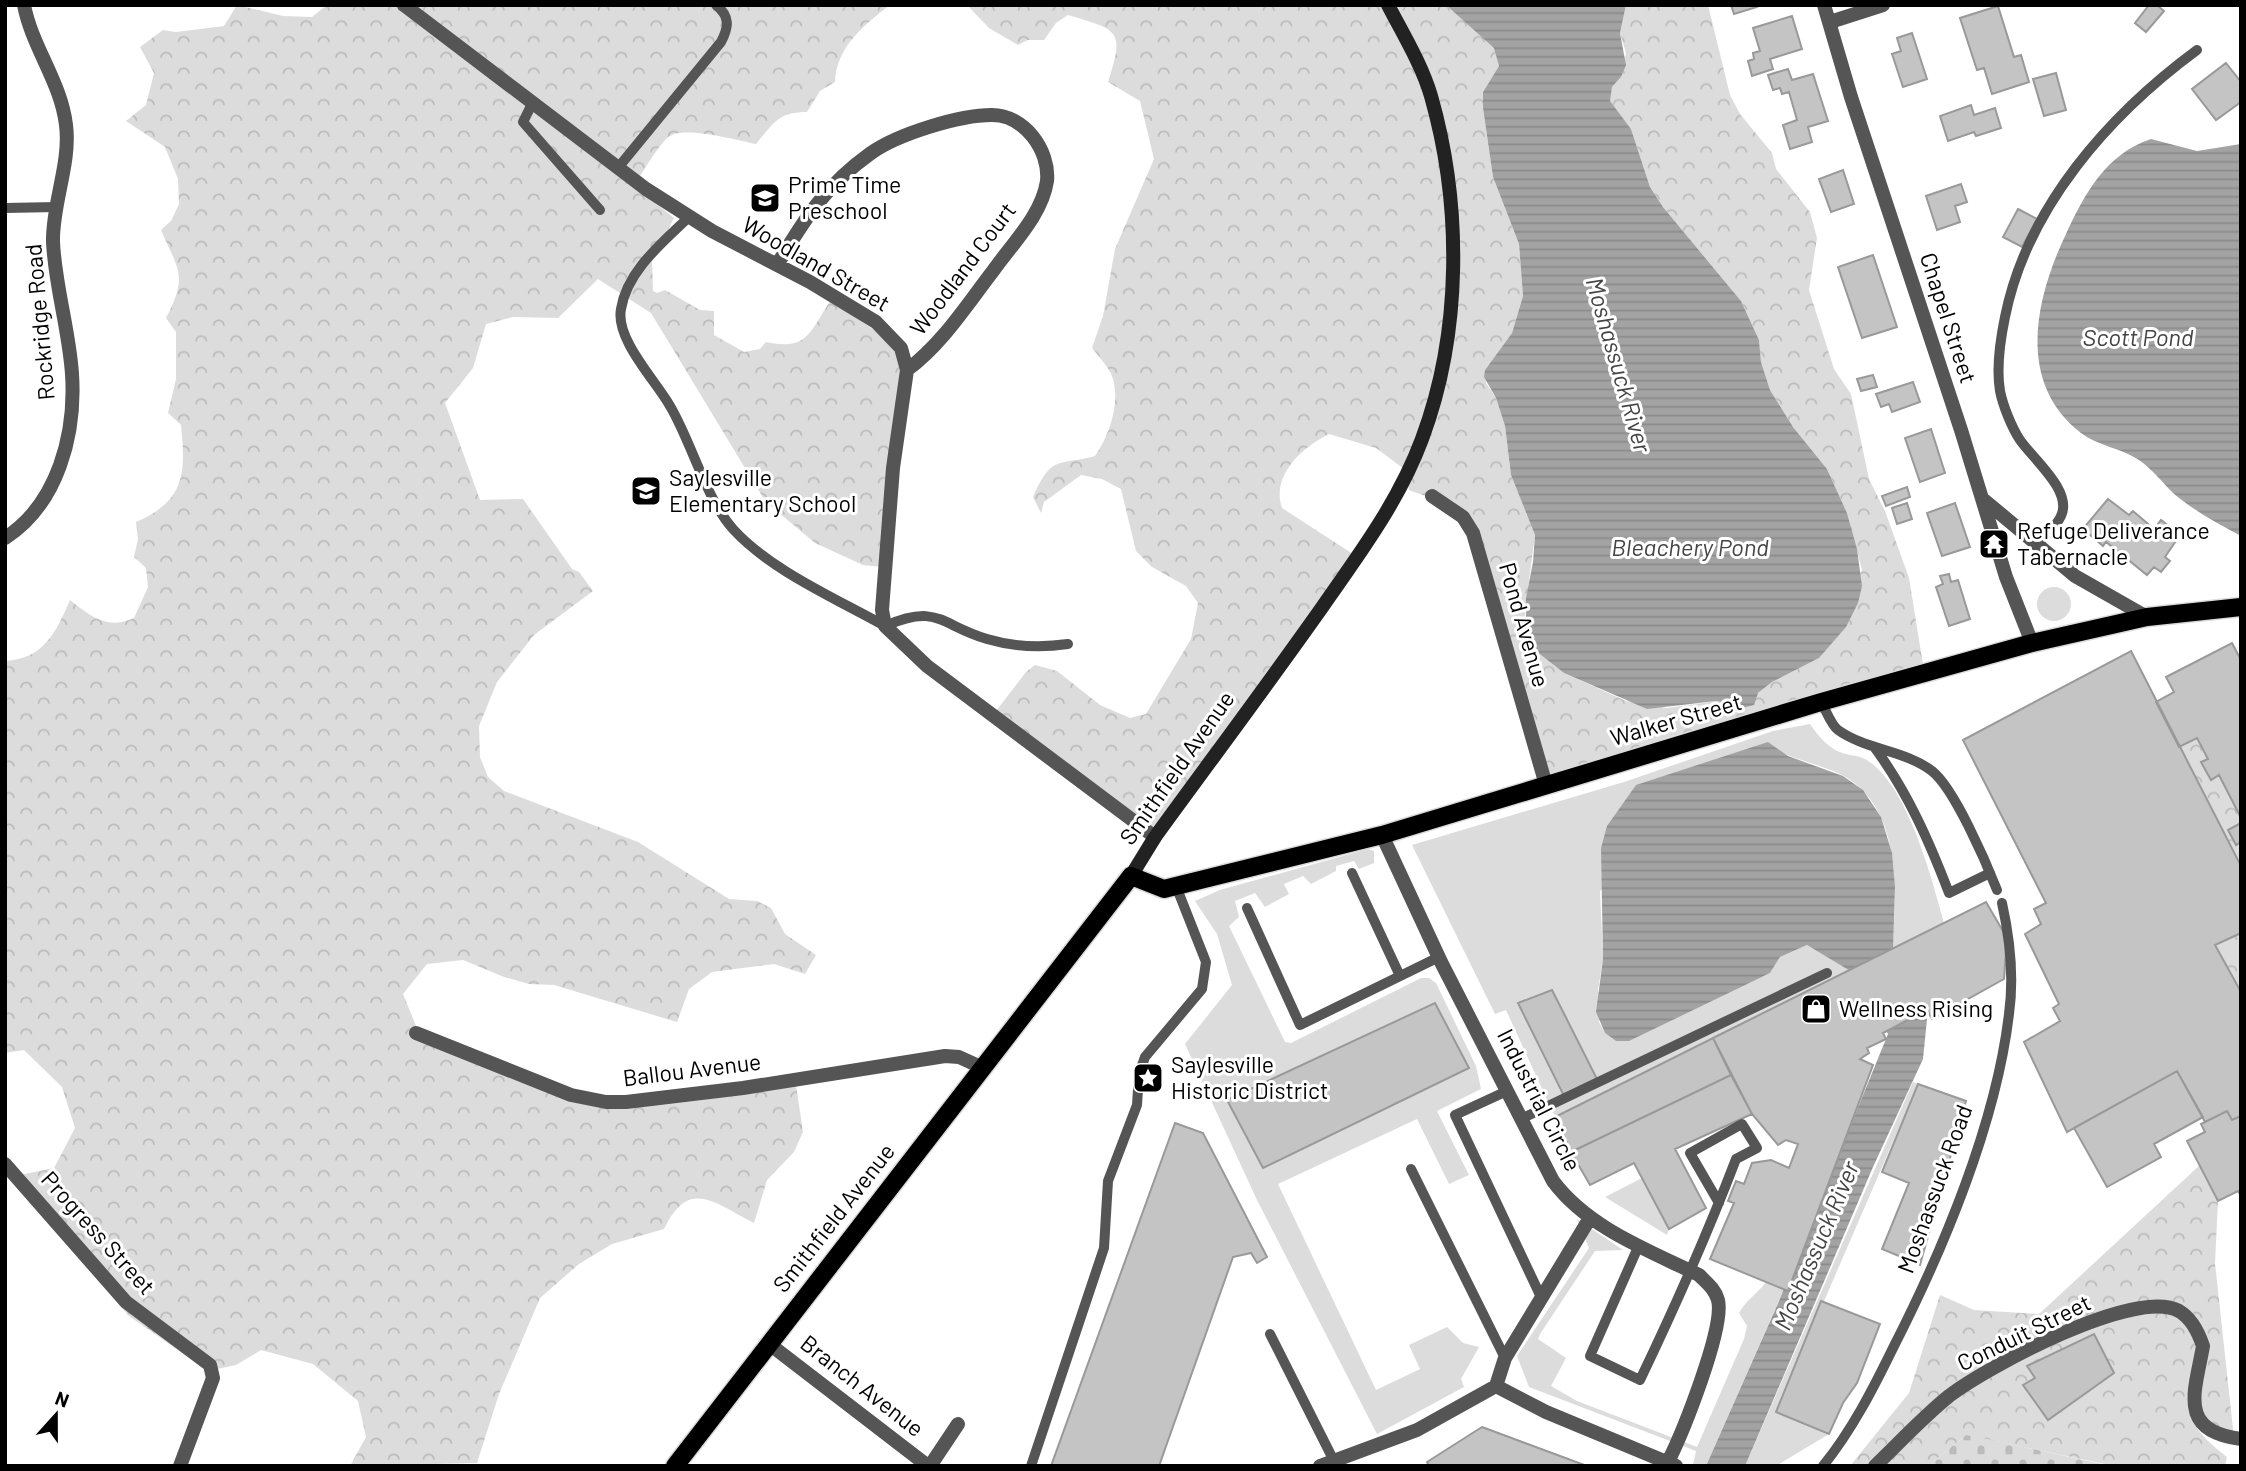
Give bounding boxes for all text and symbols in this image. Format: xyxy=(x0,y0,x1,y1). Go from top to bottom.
place label: Prime Time Preschool xyxy=(788,170,901,224)
school or university icon: Prime Time Preschool xyxy=(748,181,782,215)
street label: Woodland Court xyxy=(903,196,1021,340)
street label: Woodland Street xyxy=(738,210,895,317)
street label: Rockridge Road xyxy=(18,243,60,401)
street label: Chapel Street xyxy=(1915,249,1983,386)
water label: Moshassuck River xyxy=(1581,274,1659,457)
water label: Scott Pond xyxy=(2083,322,2194,351)
place label: Saylesville Elementary School xyxy=(669,463,856,517)
school or university icon: Saylesville Elementary School xyxy=(629,474,663,508)
place label: Refuge Deliverance Tabernacle xyxy=(2017,516,2210,570)
temple icon: Refuge Deliverance Tabernacle xyxy=(1977,527,2011,561)
water label: Bleachery Pond xyxy=(1611,532,1769,561)
street label: Pond Avenue xyxy=(1494,559,1556,690)
street label: Smithfield Avenue xyxy=(1113,685,1240,850)
street label: Walker Street xyxy=(1607,687,1745,751)
shop icon: Wellness Rising xyxy=(1799,992,1833,1026)
place label: Wellness Rising xyxy=(1839,994,1993,1022)
street label: Industrial Circle xyxy=(1492,1024,1588,1175)
street label: Ballou Avenue xyxy=(621,1047,763,1091)
place label: Saylesville Historic District xyxy=(1171,1050,1328,1104)
place icon: Saylesville Historic District xyxy=(1131,1061,1165,1095)
street label: Moshassuck Road xyxy=(1891,1101,1978,1277)
street label: Smithfield Avenue xyxy=(766,1137,900,1297)
water label: Moshassuck River xyxy=(1767,1155,1865,1334)
street label: Progress Street xyxy=(36,1165,161,1300)
street label: Conduit Street xyxy=(1952,1288,2095,1377)
street label: Branch Avenue xyxy=(795,1328,930,1442)
north arrow xyxy=(21,1380,91,1450)
text: N xyxy=(52,1386,72,1412)

